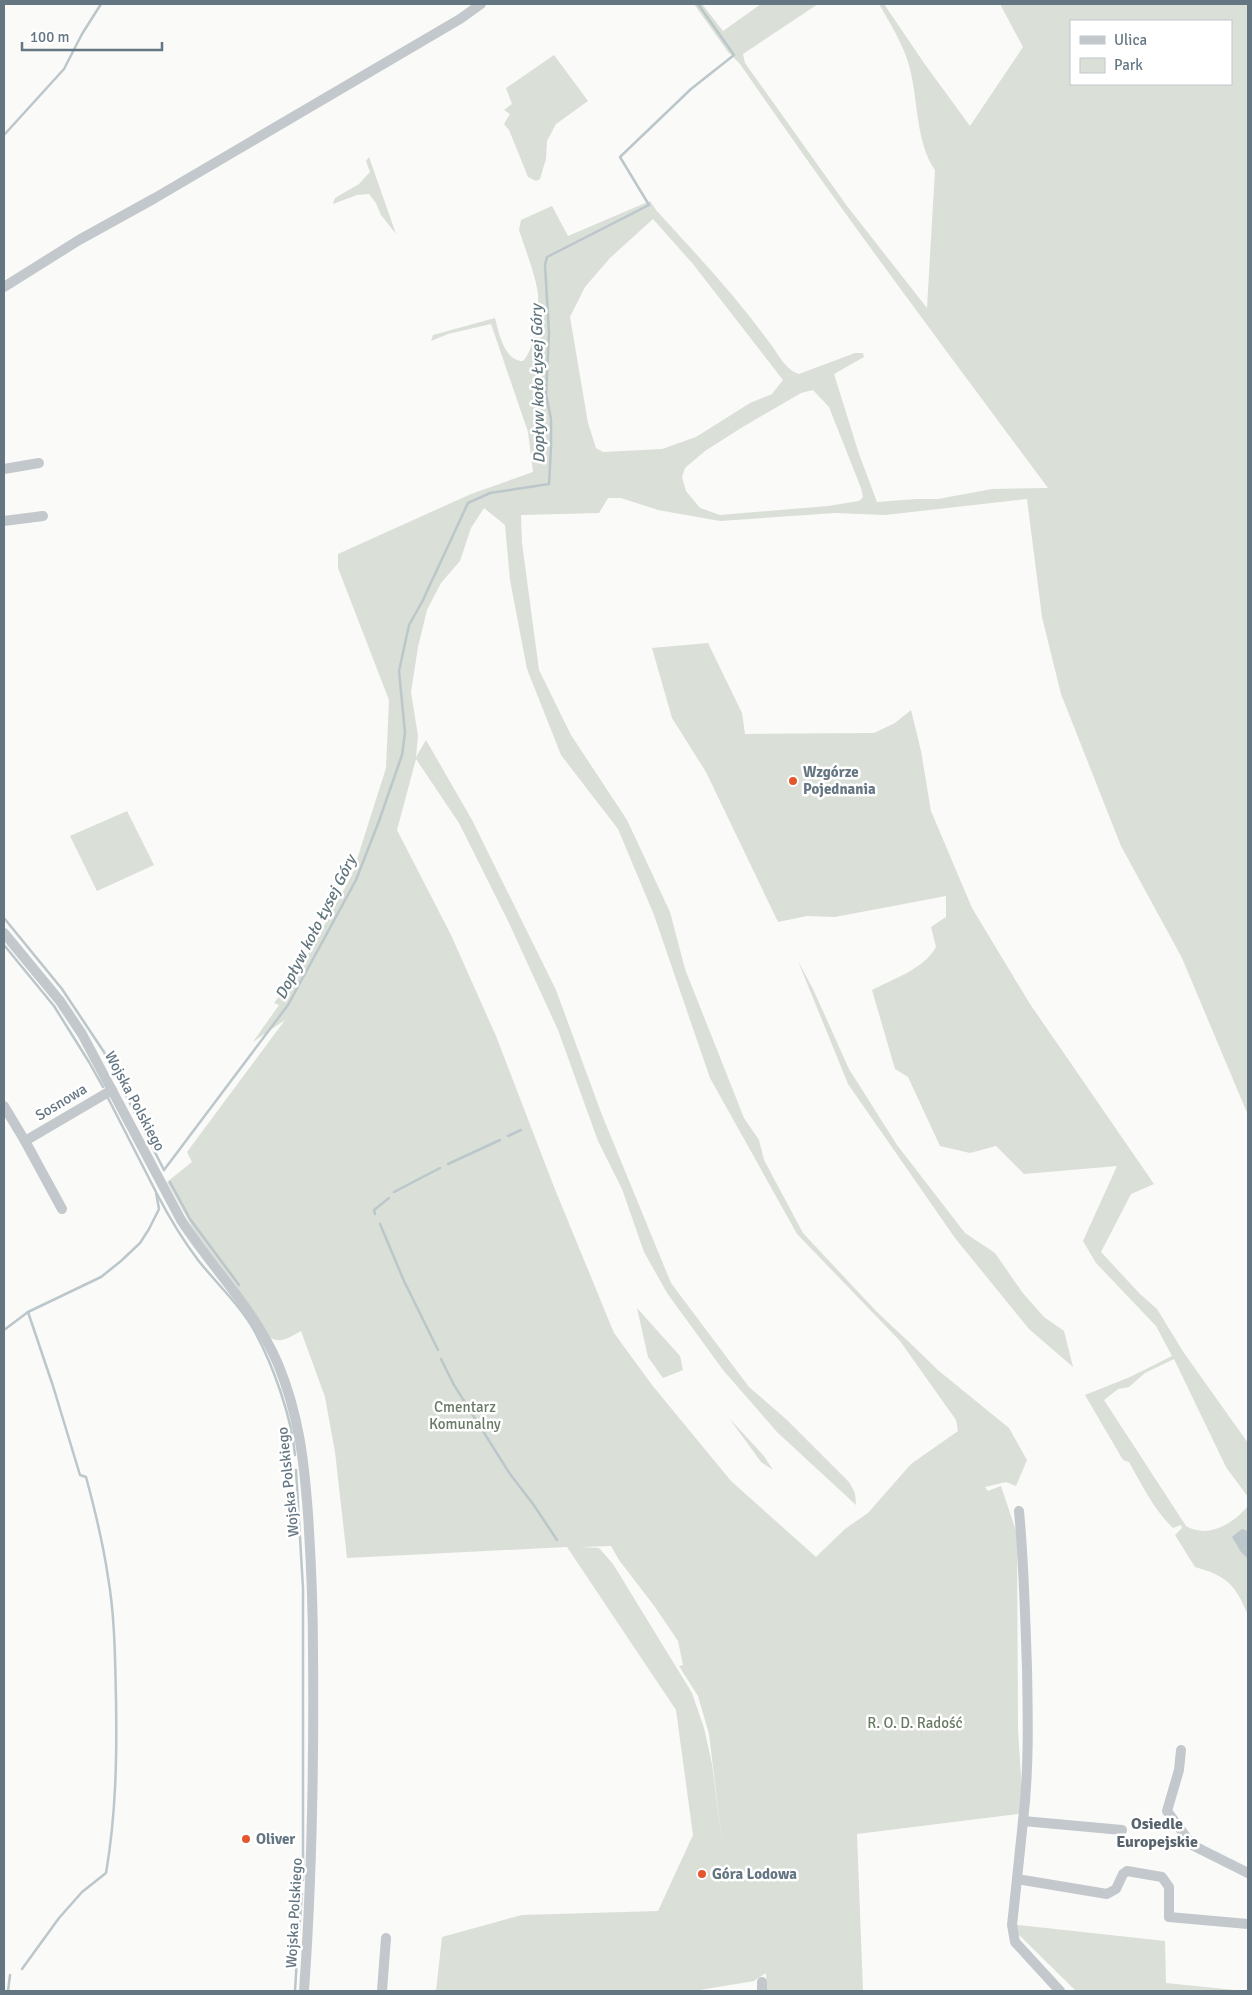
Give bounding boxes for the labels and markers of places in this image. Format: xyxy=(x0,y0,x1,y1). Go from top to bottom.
place label: Wzgórze Pojednania xyxy=(803,763,876,798)
marker: Wzgórze Pojednania xyxy=(787,775,799,787)
place label: Oliver xyxy=(256,1830,295,1848)
marker: Oliver xyxy=(240,1833,252,1845)
place label: Góra Lodowa xyxy=(712,1865,797,1883)
marker: Góra Lodowa xyxy=(696,1868,708,1880)

